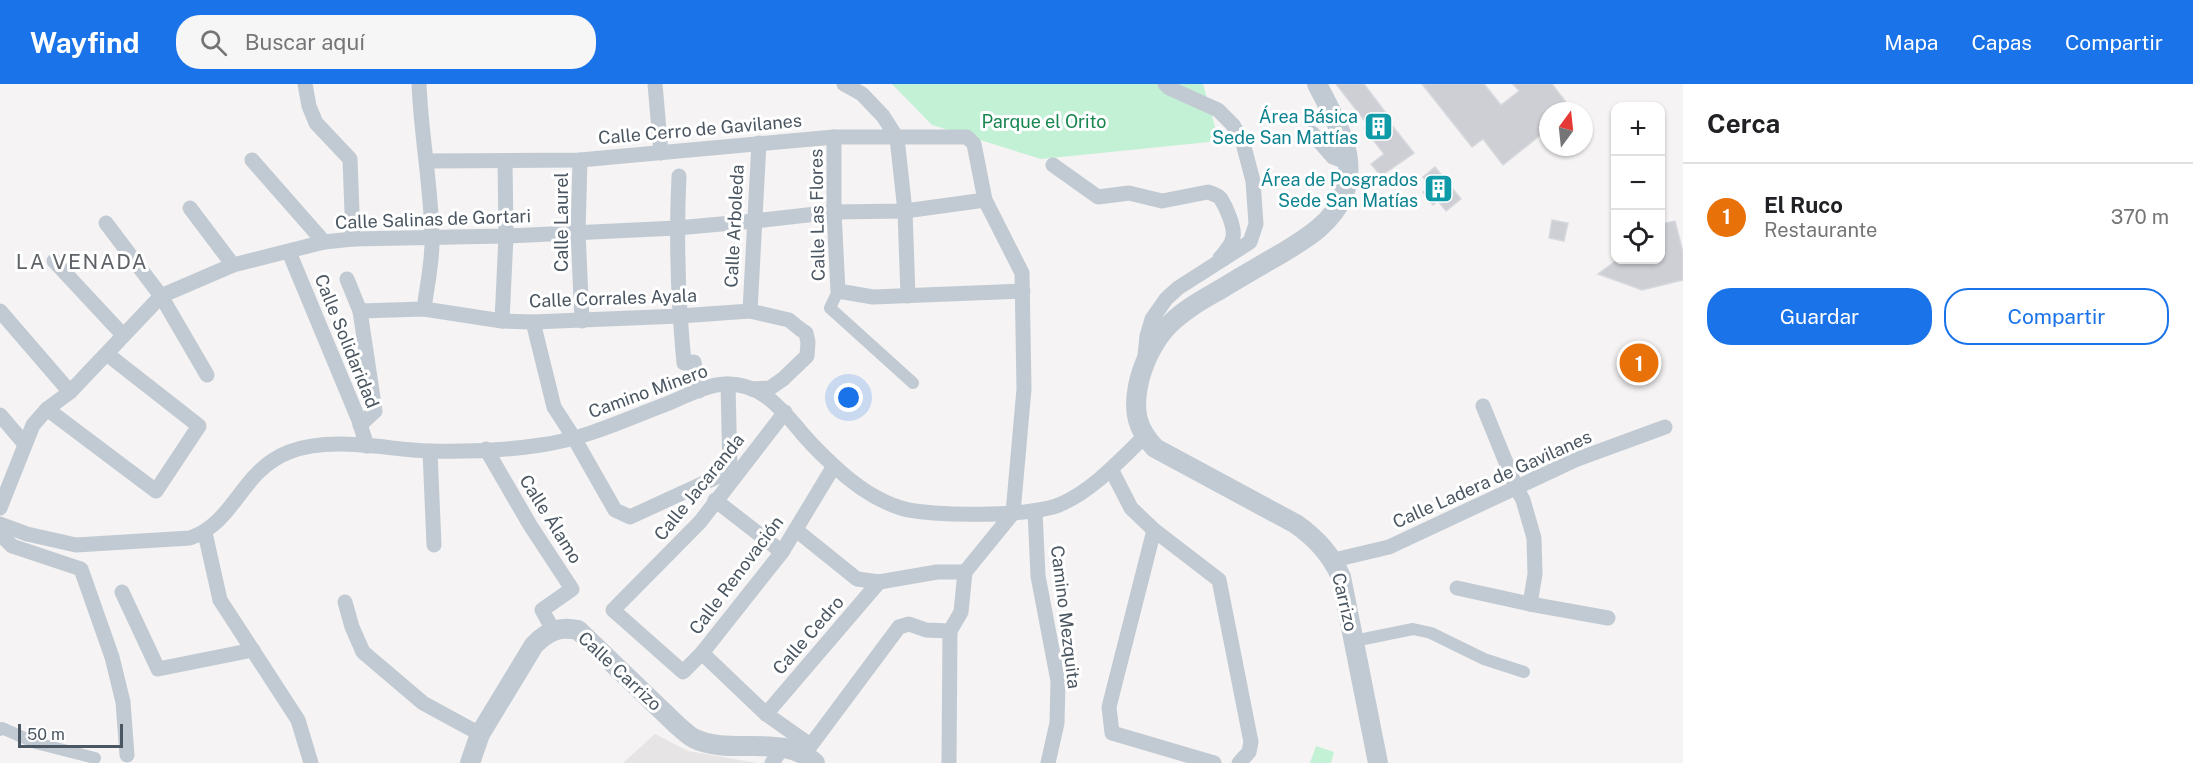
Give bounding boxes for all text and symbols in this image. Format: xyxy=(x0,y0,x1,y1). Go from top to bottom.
search box xyxy=(176,15,596,69)
text: Wayfind xyxy=(30,26,140,59)
icon: search xyxy=(197,26,230,59)
text: Buscar aquí xyxy=(245,29,365,55)
text: Mapa xyxy=(1884,30,1938,55)
text: Capas xyxy=(1971,30,2032,55)
text: Compartir xyxy=(2065,30,2163,55)
north arrow xyxy=(1539,102,1593,156)
map controls xyxy=(1611,102,1665,264)
button: + xyxy=(1611,102,1665,156)
place label: Área Básica Sede San Mattías xyxy=(1212,105,1358,148)
text: Cerca xyxy=(1707,108,1780,139)
street label: Calle Cerro de Gavilanes xyxy=(597,110,803,148)
building icon: Área Básica Sede San Mattías xyxy=(1363,110,1395,142)
park label: Parque el Orito xyxy=(981,111,1107,132)
street label: Calle Las Flores xyxy=(805,149,829,281)
button: − xyxy=(1611,156,1665,210)
street label: Calle Arboleda xyxy=(720,164,748,288)
place label: Área de Posgrados Sede San Matías xyxy=(1261,168,1418,211)
street label: Calle Laurel xyxy=(551,172,572,272)
building icon: Área de Posgrados Sede San Matías xyxy=(1423,173,1455,205)
text: El Ruco xyxy=(1764,192,1843,218)
street label: Calle Salinas de Gortari xyxy=(335,205,531,233)
text: 1 xyxy=(1722,205,1731,229)
text: 370 m xyxy=(2111,205,2169,229)
button: locate xyxy=(1611,210,1665,264)
text: Restaurante xyxy=(1764,218,1877,242)
district label: LA VENADA xyxy=(16,249,148,274)
street label: Calle Solidaridad xyxy=(311,271,383,411)
street label: Calle Corrales Ayala xyxy=(529,285,697,311)
button: Guardar xyxy=(1707,288,1932,345)
button: Compartir xyxy=(1944,288,2169,345)
pin: 1 xyxy=(1620,340,1658,386)
street label: Camino Minero xyxy=(586,360,710,422)
your location xyxy=(834,383,863,412)
street label: Calle Ladera de Gavilanes xyxy=(1389,426,1595,532)
street label: Calle Jacaranda xyxy=(650,429,748,545)
street label: Calle Álamo xyxy=(515,470,587,567)
street label: Calle Renovación xyxy=(685,512,787,638)
street label: Camino Mezquita xyxy=(1047,544,1085,690)
street label: Carrizo xyxy=(1328,571,1362,633)
street label: Calle Cedro xyxy=(768,591,848,679)
street label: Calle Carrizo xyxy=(574,627,666,715)
scale bar xyxy=(18,721,123,748)
text: 50 m xyxy=(27,725,65,744)

